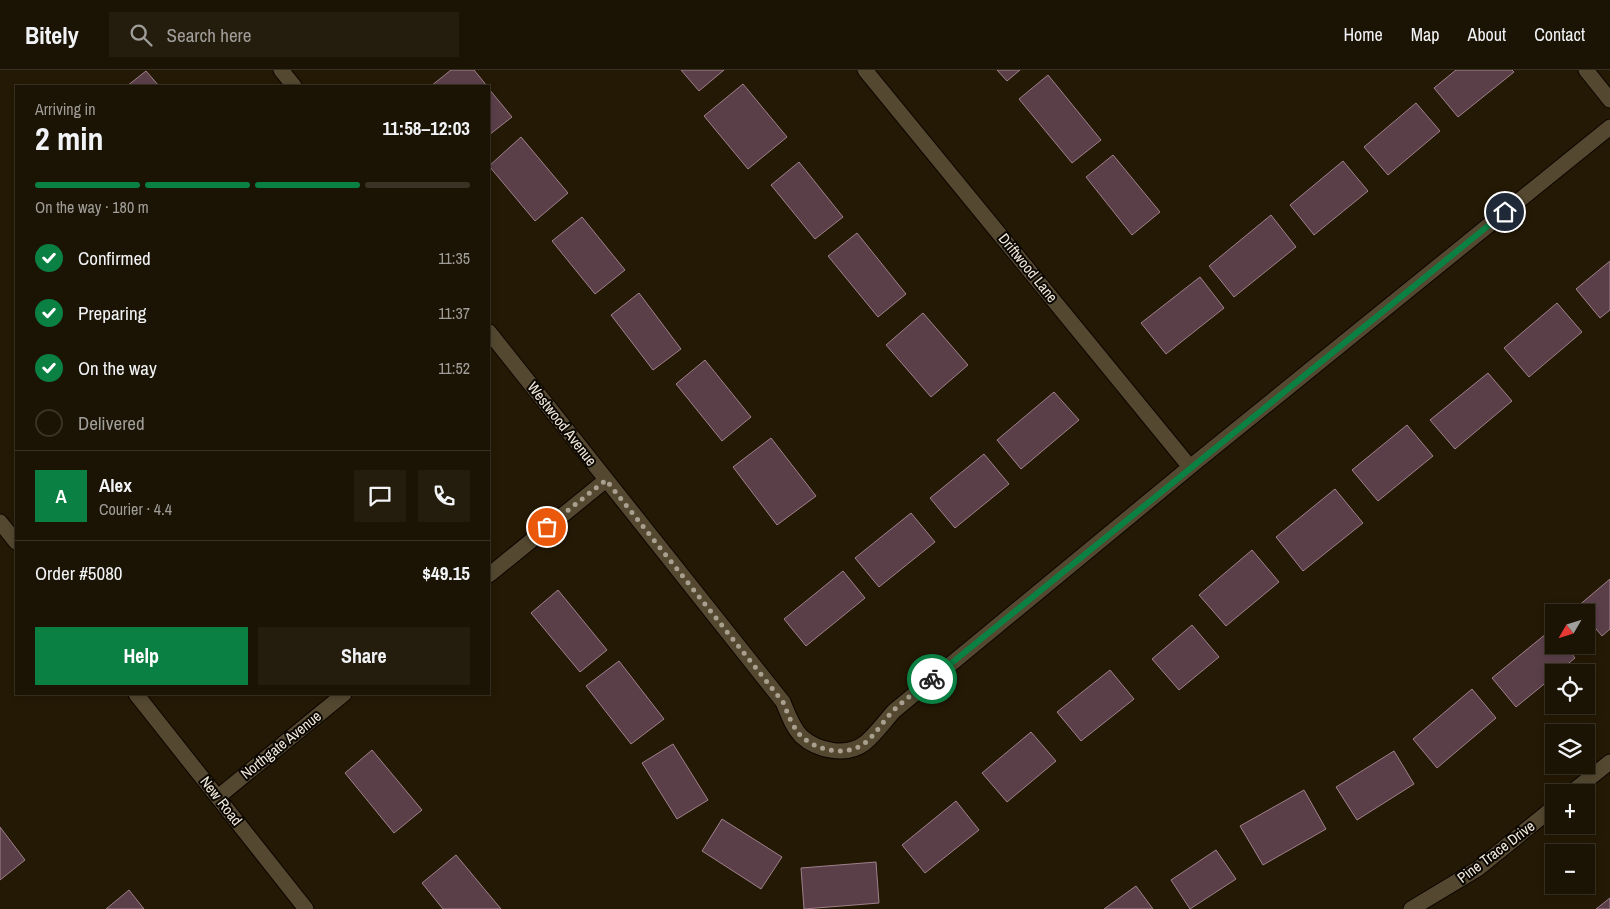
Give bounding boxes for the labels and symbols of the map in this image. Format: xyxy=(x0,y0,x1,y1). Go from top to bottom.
pin xyxy=(1484,191,1526,233)
street label: Driftwood Lane xyxy=(994,229,1063,307)
street label: Westwood Avenue xyxy=(523,377,602,470)
pin xyxy=(526,506,568,548)
north arrow xyxy=(1545,604,1595,654)
courier xyxy=(907,654,957,704)
street label: Northgate Avenue xyxy=(236,705,326,784)
street label: New Road xyxy=(195,772,247,830)
street label: Pine Trace Drive xyxy=(1453,815,1539,888)

